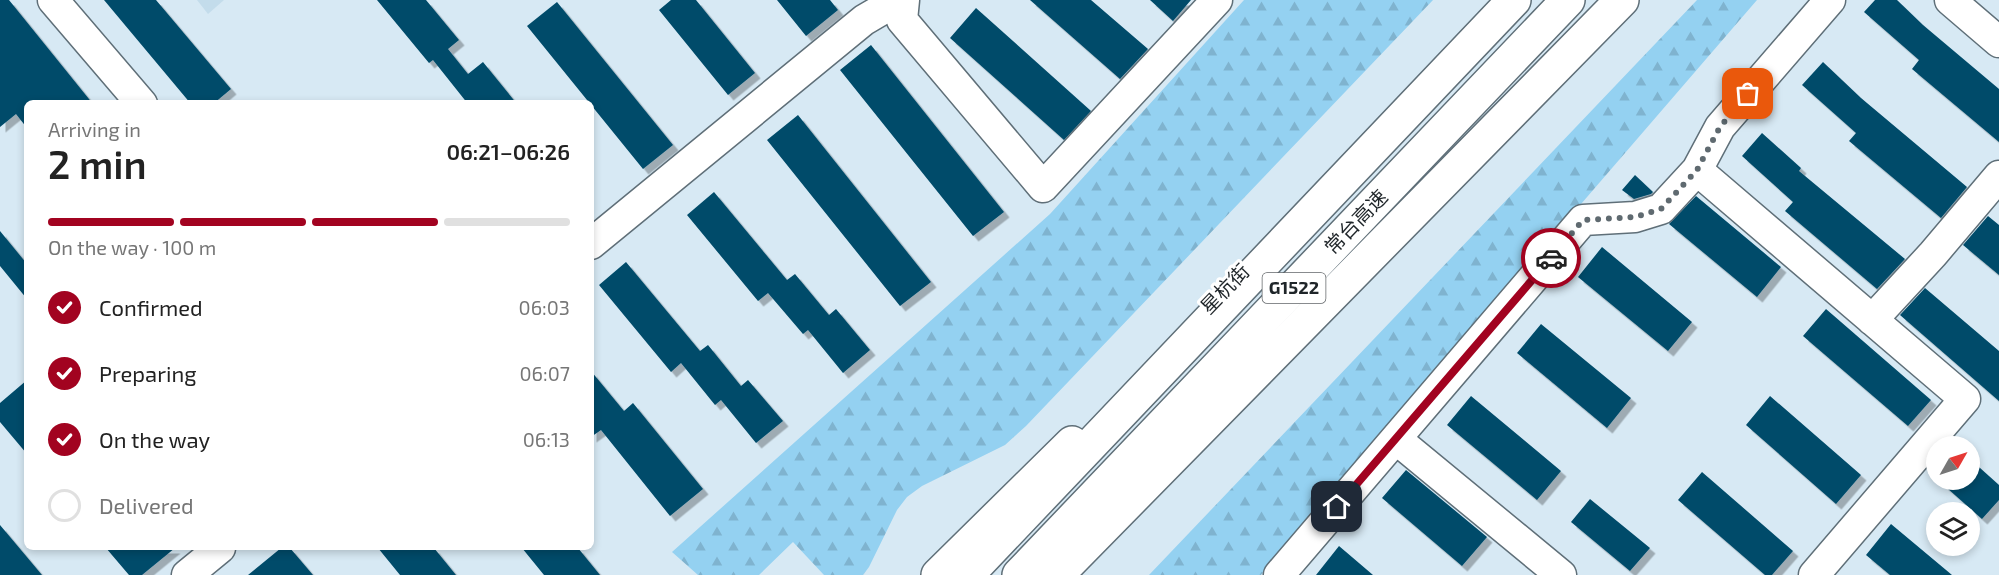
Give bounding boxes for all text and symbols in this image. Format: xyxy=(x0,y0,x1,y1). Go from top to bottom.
pin xyxy=(1722,68,1773,119)
icon: bag xyxy=(1731,77,1764,110)
text: Arriving in xyxy=(48,117,141,141)
text: 06:21–06:26 xyxy=(446,138,570,164)
text: 2 min xyxy=(48,140,147,187)
street label: 常台高速 xyxy=(1319,184,1392,258)
courier xyxy=(1521,228,1581,288)
text: On the way · 100 m xyxy=(48,235,216,259)
icon: car xyxy=(1535,242,1568,275)
street label: 星杭街 xyxy=(1195,258,1254,318)
road number: G1522 xyxy=(1262,273,1326,303)
icon: check xyxy=(48,291,81,324)
text: Confirmed xyxy=(99,294,203,320)
text: 06:03 xyxy=(519,295,570,319)
icon: check xyxy=(48,357,81,390)
text: Preparing xyxy=(99,360,197,386)
text: 06:07 xyxy=(519,361,570,385)
icon: check xyxy=(48,423,81,456)
text: On the way xyxy=(99,426,210,452)
text: 06:13 xyxy=(523,427,570,451)
north arrow xyxy=(1926,436,1980,490)
map controls xyxy=(1926,436,1980,556)
pin xyxy=(1311,481,1362,532)
icon: home xyxy=(1320,490,1353,523)
text: Delivered xyxy=(99,492,194,518)
button: layers xyxy=(1926,502,1980,556)

